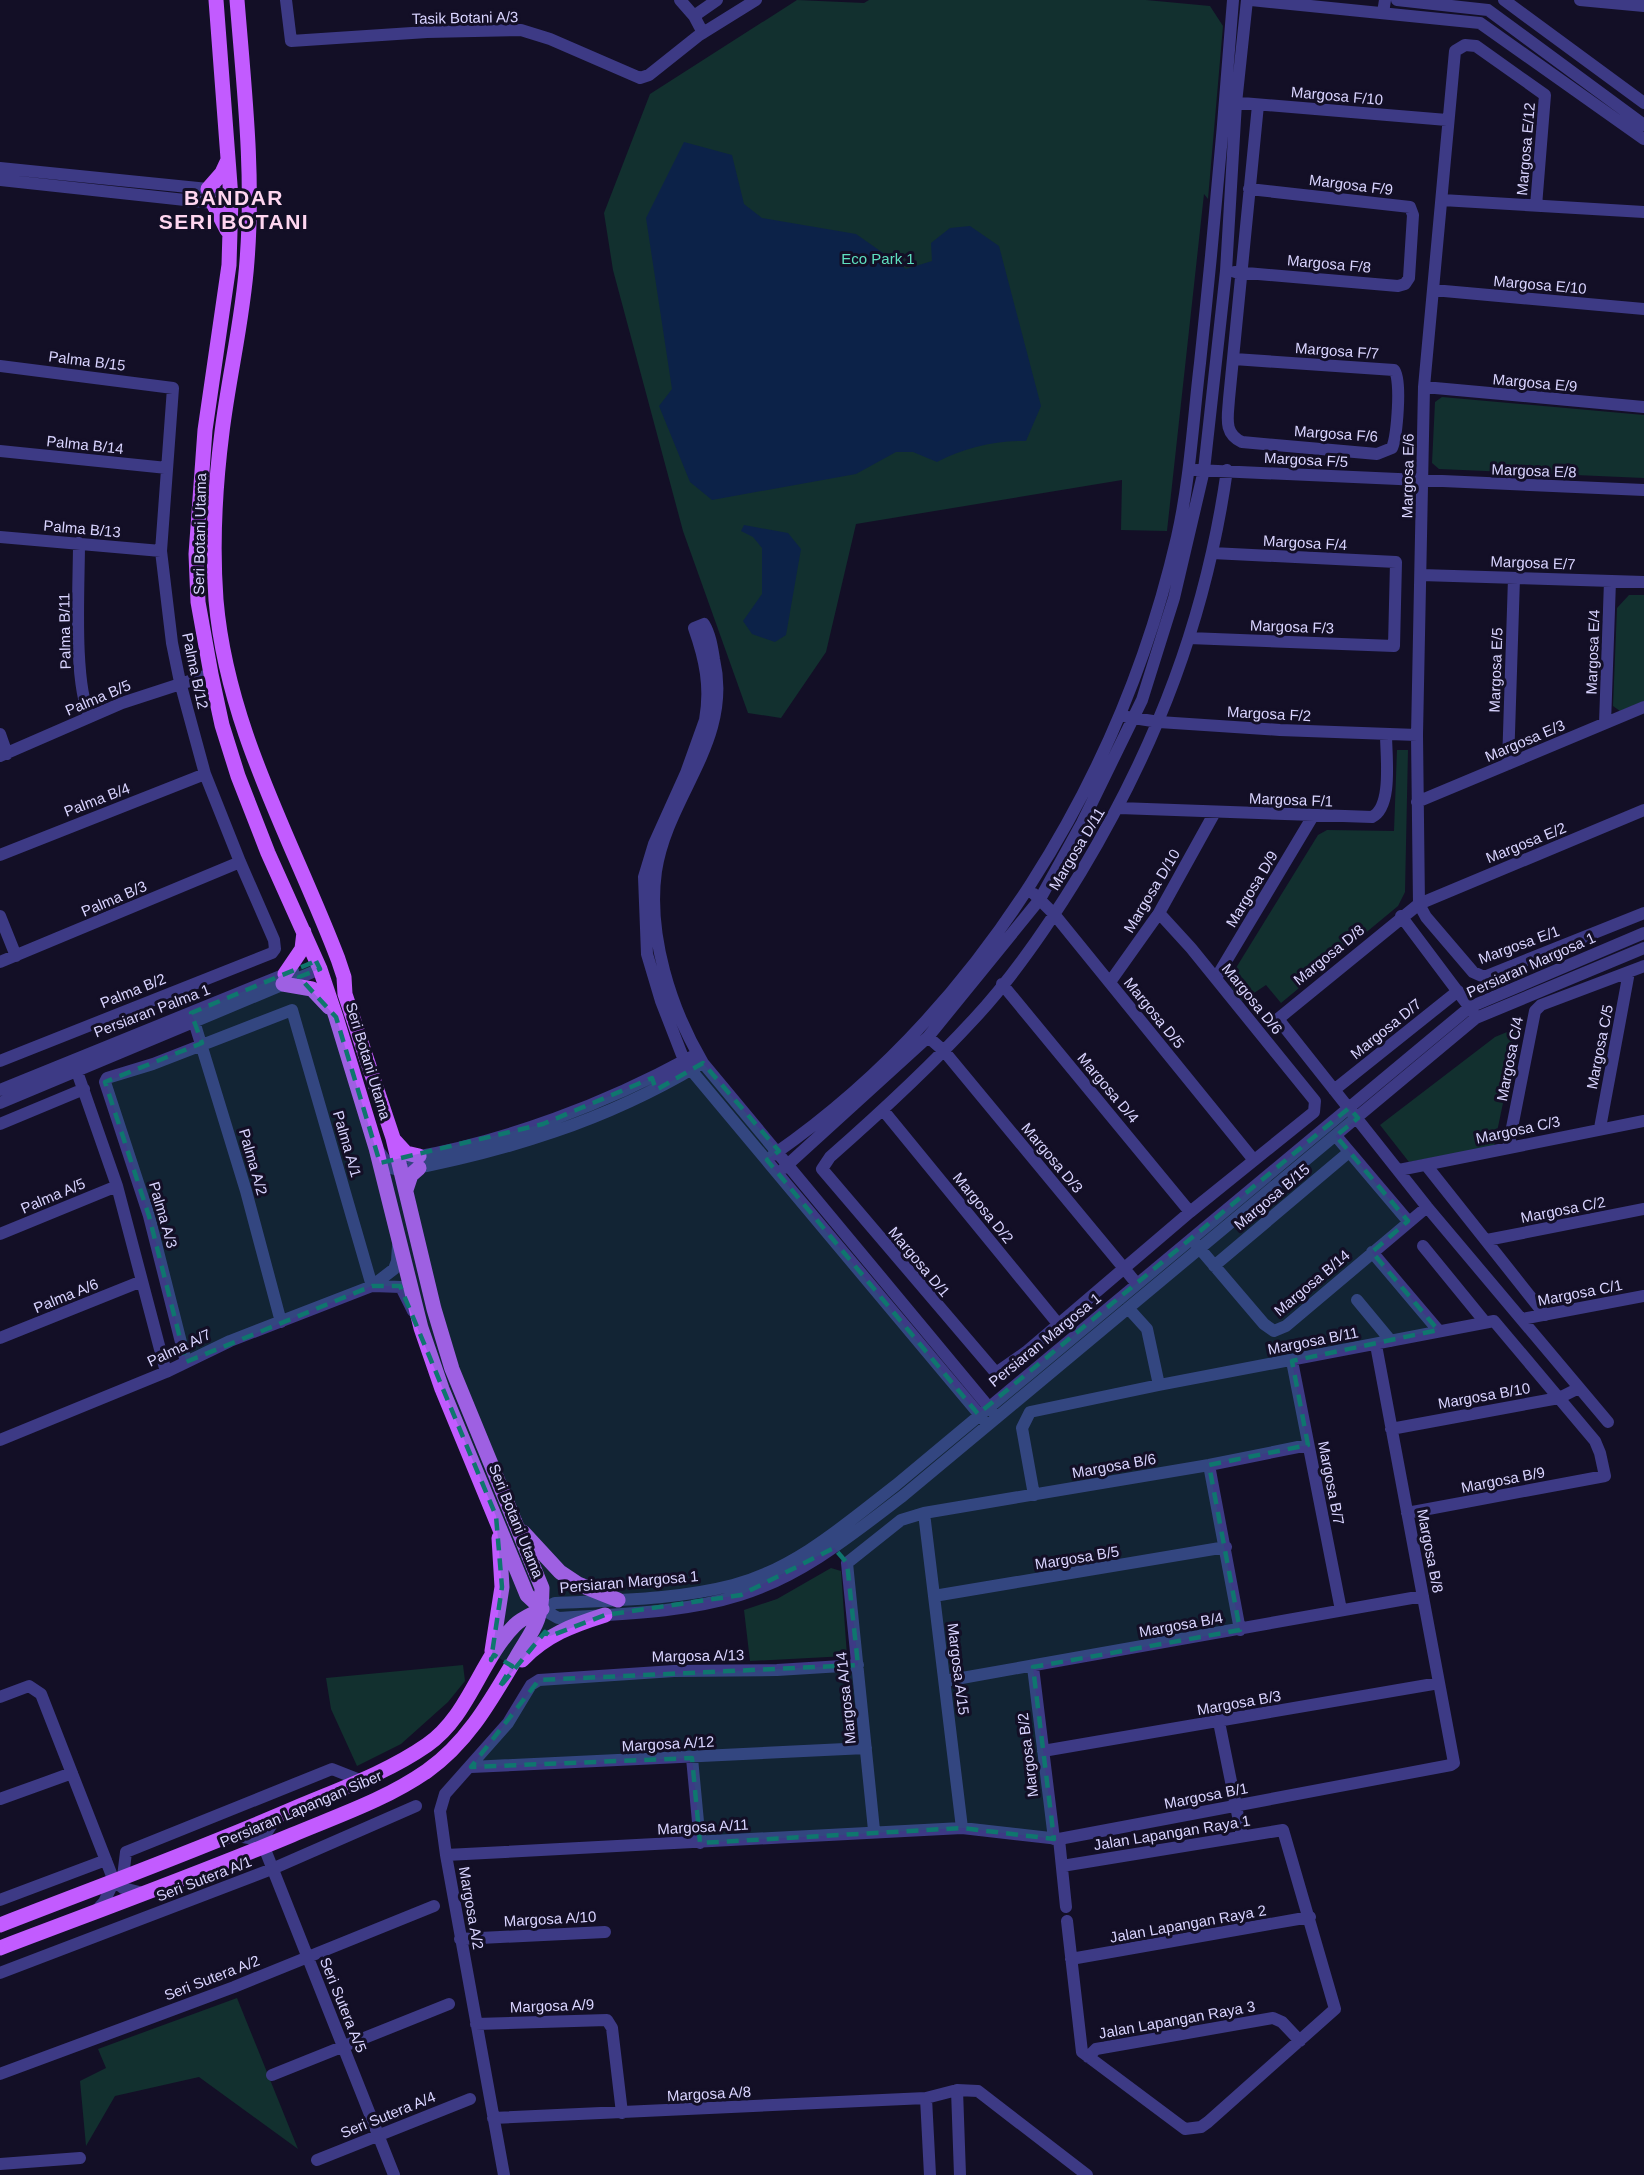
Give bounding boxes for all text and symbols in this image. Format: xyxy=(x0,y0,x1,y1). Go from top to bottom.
street label: Tasik Botani A/3 xyxy=(411,8,518,27)
street label: Margosa F/10 xyxy=(1290,83,1384,108)
street label: Margosa E/12 xyxy=(1513,102,1538,196)
street label: Margosa F/9 xyxy=(1308,171,1394,198)
district label: BANDAR SERI BOTANI xyxy=(159,186,309,233)
park label: Eco Park 1 xyxy=(841,250,915,267)
street label: Margosa F/8 xyxy=(1286,251,1372,276)
street label: Margosa E/10 xyxy=(1493,272,1587,297)
street label: Margosa F/7 xyxy=(1294,339,1380,362)
street label: Palma B/15 xyxy=(48,347,127,374)
street label: Margosa E/9 xyxy=(1492,370,1578,395)
street label: Margosa F/6 xyxy=(1293,422,1379,445)
street label: Palma B/14 xyxy=(46,432,125,457)
street label: Margosa E/6 xyxy=(1398,433,1417,519)
street label: Margosa F/5 xyxy=(1264,449,1349,470)
street label: Margosa E/8 xyxy=(1491,461,1577,480)
street label: Seri Botani Utama xyxy=(190,472,209,595)
street label: Palma B/13 xyxy=(43,517,121,540)
street label: Margosa F/4 xyxy=(1263,532,1348,553)
street label: Margosa E/7 xyxy=(1490,553,1576,572)
street label: Palma B/11 xyxy=(55,593,74,669)
street label: Margosa E/4 xyxy=(1583,609,1602,695)
street label: Margosa F/3 xyxy=(1250,617,1334,636)
street label: Margosa E/5 xyxy=(1486,627,1505,713)
street label: Palma B/12 xyxy=(179,631,212,711)
street label: Palma B/5 xyxy=(63,676,133,719)
street label: Margosa F/2 xyxy=(1227,703,1312,724)
street label: Margosa E/3 xyxy=(1482,716,1567,765)
street label: Palma B/4 xyxy=(61,779,132,820)
street label: Margosa F/1 xyxy=(1249,790,1333,809)
street label: Margosa D/11 xyxy=(1045,804,1108,893)
street label: Margosa E/2 xyxy=(1483,819,1568,866)
street label: Margosa D/10 xyxy=(1120,846,1183,936)
street label: Margosa D/9 xyxy=(1222,848,1281,930)
street label: Palma B/3 xyxy=(79,877,149,920)
street label: Margosa D/8 xyxy=(1290,921,1367,988)
street label: Margosa E/1 xyxy=(1476,922,1562,967)
street label: Persiaran Margosa 1 xyxy=(1464,928,1598,1001)
street label: Margosa D/6 xyxy=(1219,960,1286,1037)
street label: Palma B/2 xyxy=(98,970,168,1011)
street label: Margosa D/5 xyxy=(1121,974,1188,1051)
street label: Persiaran Palma 1 xyxy=(91,980,212,1041)
street label: Margosa D/7 xyxy=(1347,995,1424,1062)
street label: Seri Botani Utama xyxy=(343,1000,395,1122)
street label: Margosa C/5 xyxy=(1583,1003,1616,1091)
street label: Margosa C/4 xyxy=(1493,1015,1526,1103)
street label: Margosa D/4 xyxy=(1074,1049,1142,1126)
street label: Palma A/1 xyxy=(330,1109,365,1179)
street label: Margosa C/3 xyxy=(1474,1112,1562,1147)
street label: Margosa D/3 xyxy=(1018,1119,1086,1196)
street label: Palma A/2 xyxy=(236,1127,271,1197)
street label: Margosa B/15 xyxy=(1230,1160,1313,1233)
street label: Margosa D/2 xyxy=(950,1169,1017,1246)
street label: Palma A/5 xyxy=(18,1174,88,1217)
street label: Palma A/3 xyxy=(146,1180,181,1250)
street label: Margosa C/2 xyxy=(1519,1193,1607,1226)
street label: Margosa D/1 xyxy=(885,1223,953,1300)
street label: Margosa B/14 xyxy=(1270,1246,1353,1319)
street label: Palma A/6 xyxy=(31,1275,101,1316)
street label: Margosa C/1 xyxy=(1536,1276,1624,1309)
street label: Persiaran Margosa 1 xyxy=(985,1289,1104,1390)
street label: Margosa B/11 xyxy=(1266,1323,1360,1358)
street label: Palma A/7 xyxy=(144,1325,213,1370)
street label: Margosa B/10 xyxy=(1436,1379,1531,1412)
street label: Margosa B/7 xyxy=(1315,1440,1348,1526)
street label: Margosa B/6 xyxy=(1071,1450,1157,1481)
street label: Seri Botani Utama xyxy=(486,1461,547,1581)
street label: Margosa B/9 xyxy=(1460,1463,1546,1496)
street label: Margosa B/8 xyxy=(1414,1508,1447,1594)
street label: Margosa B/5 xyxy=(1034,1542,1120,1573)
street label: Persiaran Margosa 1 xyxy=(559,1567,699,1596)
street label: Margosa B/4 xyxy=(1138,1609,1224,1640)
street label: Margosa A/15 xyxy=(944,1622,973,1716)
street label: Margosa A/13 xyxy=(652,1646,744,1665)
street label: Margosa A/14 xyxy=(832,1651,859,1745)
street label: Margosa B/3 xyxy=(1196,1687,1282,1718)
street label: Margosa B/2 xyxy=(1014,1712,1041,1798)
street label: Margosa A/12 xyxy=(621,1733,715,1754)
street label: Persiaran Lapangan Siber xyxy=(217,1767,384,1850)
street label: Margosa B/1 xyxy=(1163,1779,1249,1812)
street label: Jalan Lapangan Raya 1 xyxy=(1092,1812,1252,1853)
street label: Margosa A/11 xyxy=(657,1816,749,1837)
street label: Seri Sutera A/1 xyxy=(154,1853,254,1905)
street label: Margosa A/2 xyxy=(456,1865,487,1951)
street label: Jalan Lapangan Raya 2 xyxy=(1108,1901,1267,1946)
street label: Margosa A/10 xyxy=(503,1908,597,1929)
street label: Seri Sutera A/2 xyxy=(162,1952,262,2004)
street label: Seri Sutera A/5 xyxy=(317,1955,370,2055)
street label: Margosa A/9 xyxy=(510,1996,594,2015)
street label: Jalan Lapangan Raya 3 xyxy=(1097,1997,1256,2042)
street label: Margosa A/8 xyxy=(666,2083,751,2104)
street label: Seri Sutera A/4 xyxy=(338,2088,438,2141)

